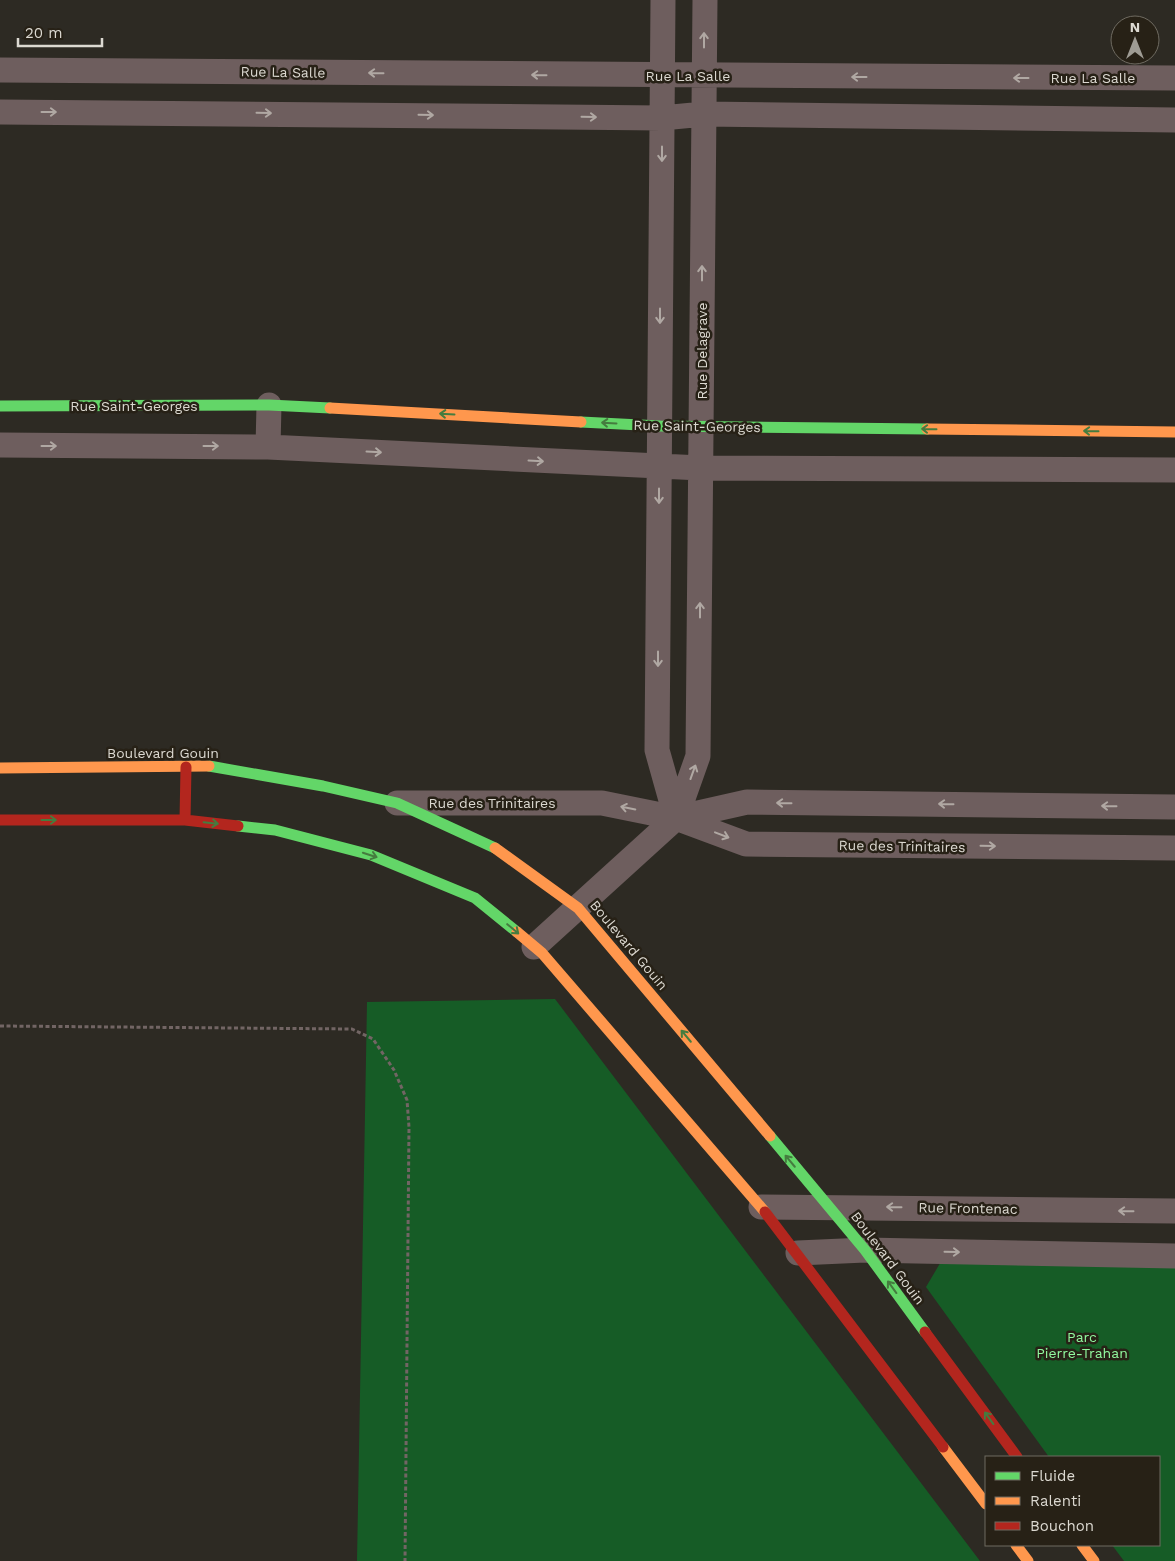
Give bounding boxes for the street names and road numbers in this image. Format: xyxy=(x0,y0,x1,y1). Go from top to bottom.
street label: Rue La Salle xyxy=(240,63,326,81)
street label: Rue La Salle xyxy=(646,68,730,84)
street label: Rue La Salle xyxy=(1051,70,1135,86)
street label: Rue Delagrave xyxy=(694,302,710,400)
street label: Rue Saint-Georges xyxy=(70,398,198,414)
street label: Rue Saint-Georges xyxy=(633,417,761,435)
street label: Boulevard Gouin xyxy=(107,745,219,761)
street label: Rue des Trinitaires xyxy=(428,795,556,811)
street label: Rue des Trinitaires xyxy=(838,837,966,855)
street label: Boulevard Gouin xyxy=(587,897,671,993)
street label: Rue Frontenac xyxy=(918,1199,1018,1217)
street label: Boulevard Gouin xyxy=(848,1208,928,1308)

